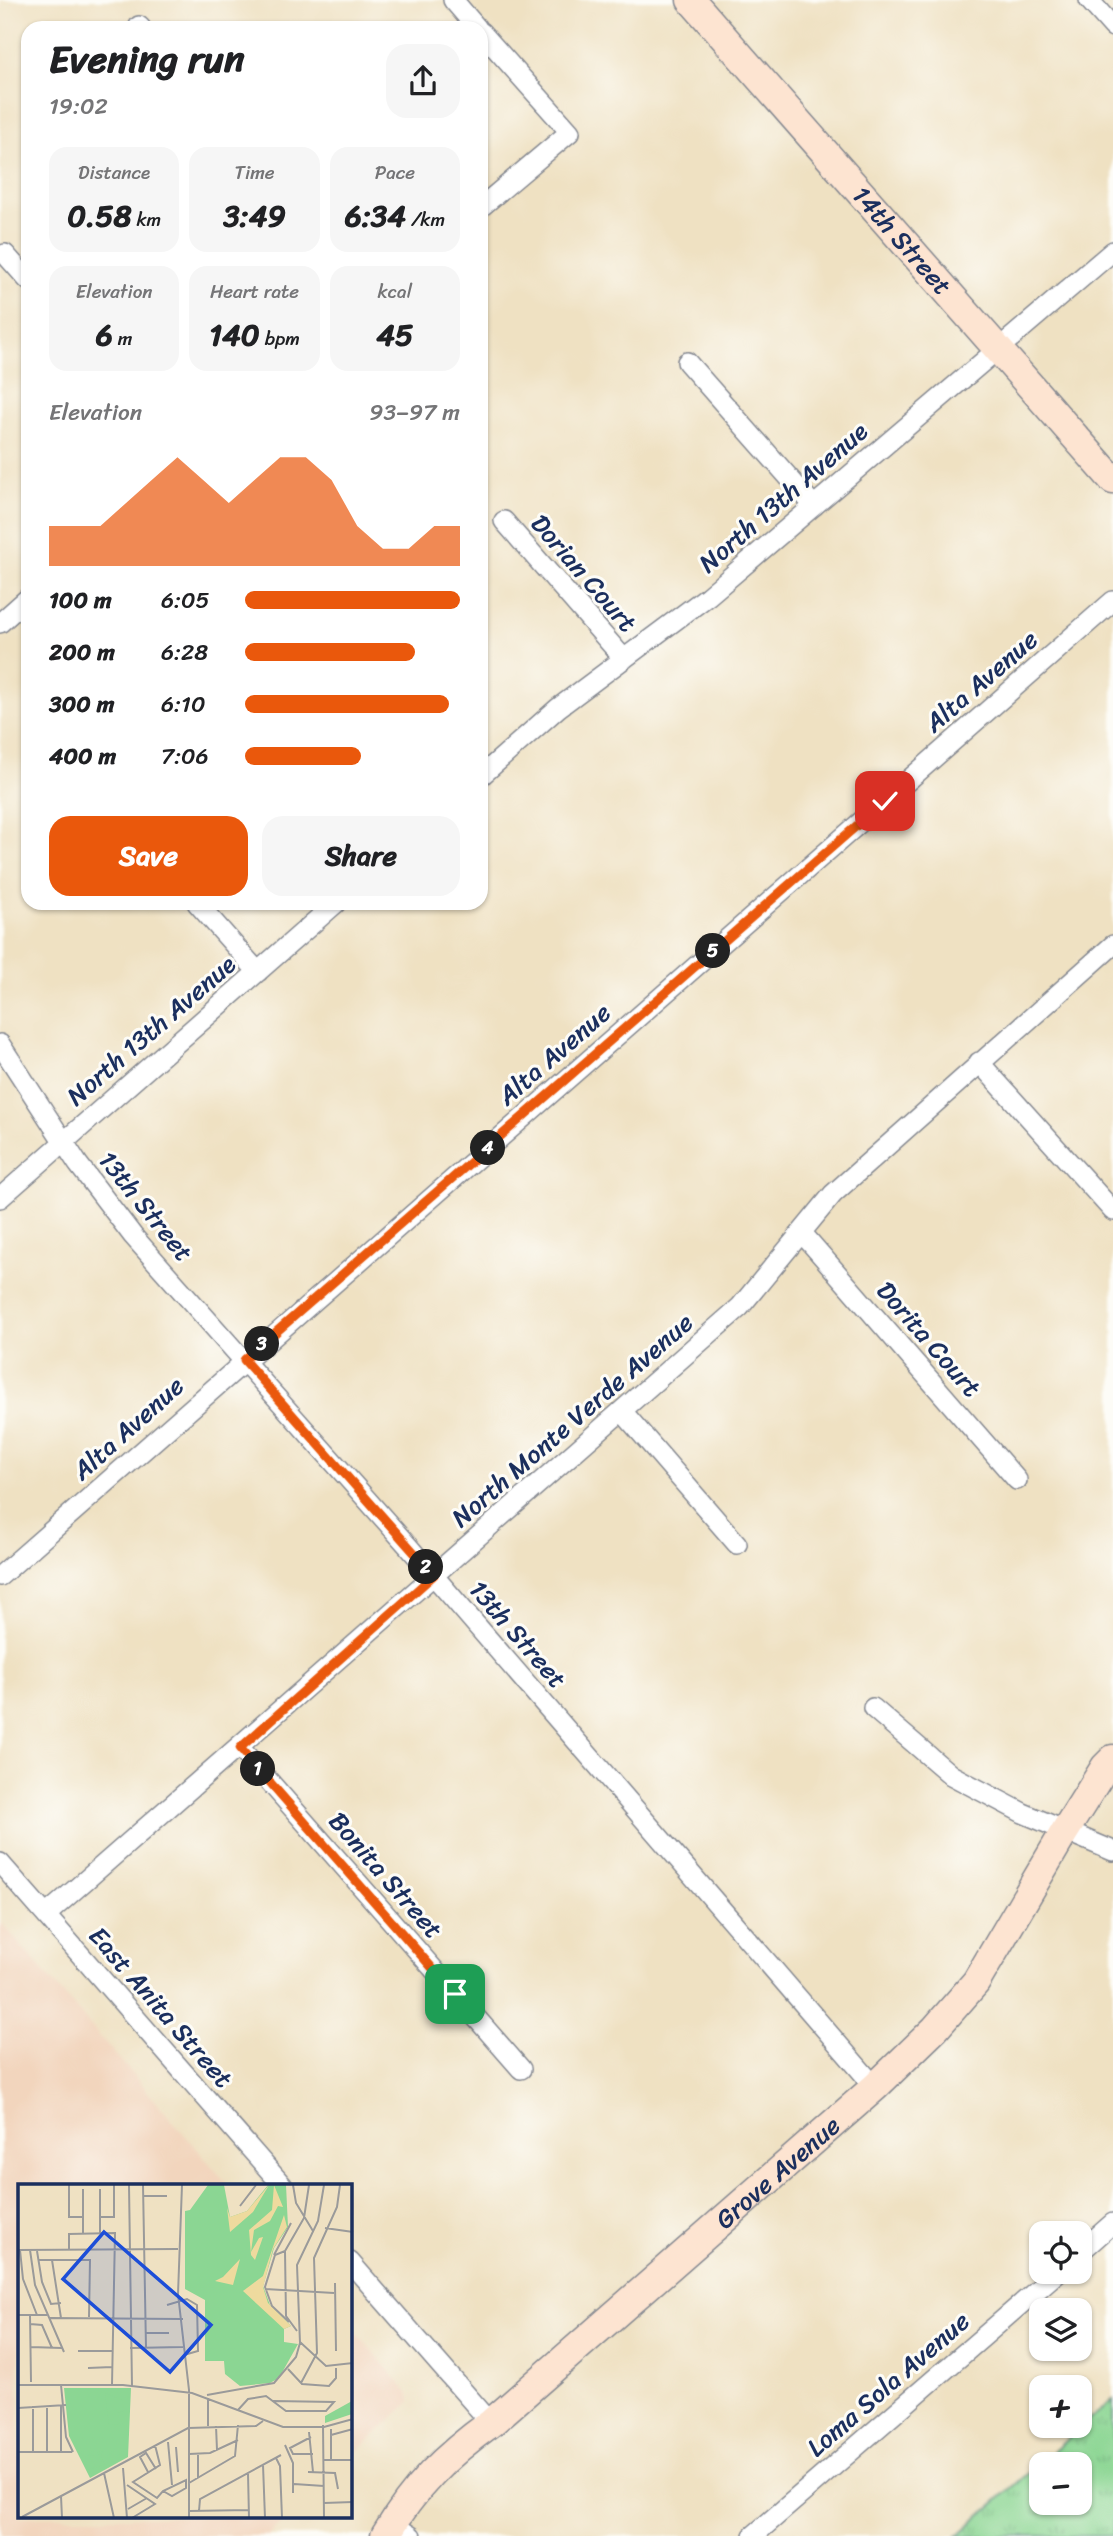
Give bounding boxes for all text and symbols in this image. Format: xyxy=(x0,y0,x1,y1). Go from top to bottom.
text: Evening run xyxy=(49,26,245,93)
button: share xyxy=(386,44,460,118)
text: 19:02 xyxy=(49,86,108,127)
text: Distance xyxy=(78,156,150,189)
text: Time xyxy=(234,156,275,189)
text: Pace xyxy=(375,156,415,189)
street label: 14th Street xyxy=(841,175,964,306)
text: 0.58 xyxy=(67,189,132,243)
text: 3:49 xyxy=(223,189,286,243)
text: 6:34 xyxy=(345,189,406,243)
text: km xyxy=(132,203,161,236)
text: /km xyxy=(406,203,445,236)
text: Elevation xyxy=(76,275,153,308)
text: Heart rate xyxy=(210,275,299,308)
text: kcal xyxy=(378,275,412,308)
text: 6 xyxy=(96,308,113,362)
text: 140 xyxy=(209,308,260,362)
text: 45 xyxy=(376,308,413,362)
text: m xyxy=(113,322,132,355)
text: bpm xyxy=(260,322,300,355)
text: Elevation xyxy=(49,392,142,433)
text: 93–97 m xyxy=(369,392,460,433)
street label: North 13th Avenue xyxy=(687,409,879,584)
street label: Dorian Court xyxy=(519,503,649,643)
text: 100 m xyxy=(49,580,112,621)
text: 6:05 xyxy=(161,580,210,621)
street label: Alta Avenue xyxy=(913,618,1049,745)
text: 200 m xyxy=(49,632,115,673)
text: 6:28 xyxy=(161,632,208,673)
text: 300 m xyxy=(49,684,114,725)
text: 6:10 xyxy=(161,684,205,725)
text: 400 m xyxy=(49,736,116,777)
text: 7:06 xyxy=(161,736,209,777)
pin xyxy=(855,771,915,831)
icon: check xyxy=(866,782,904,820)
button: Save xyxy=(49,816,248,896)
button: Share xyxy=(262,816,460,896)
pin: 5 xyxy=(696,934,730,968)
text: 5 xyxy=(707,934,718,967)
street label: North 13th Avenue xyxy=(55,942,247,1117)
street label: Alta Avenue xyxy=(486,991,622,1118)
pin: 4 xyxy=(470,1130,505,1166)
text: 4 xyxy=(482,1131,493,1164)
street label: 13th Street xyxy=(86,1140,206,1272)
street label: Dorita Court xyxy=(865,1270,993,1408)
street label: North Monte Verde Avenue xyxy=(440,1301,704,1539)
pin: 3 xyxy=(244,1326,280,1362)
text: 3 xyxy=(256,1327,267,1360)
street label: Alta Avenue xyxy=(60,1364,195,1492)
pin: 2 xyxy=(408,1550,444,1584)
text: 2 xyxy=(420,1550,431,1583)
street label: 13th Street xyxy=(457,1569,579,1699)
pin: 1 xyxy=(240,1752,276,1786)
text: 1 xyxy=(253,1752,262,1785)
street label: Bonita Street xyxy=(317,1800,455,1950)
street label: East Anita Street xyxy=(77,1915,245,2099)
pin xyxy=(425,1964,485,2024)
icon: arrive xyxy=(436,1975,474,2013)
street label: Grove Avenue xyxy=(704,2104,851,2241)
inset map xyxy=(18,2184,352,2518)
map controls xyxy=(1029,2221,1092,2515)
button: locate xyxy=(1029,2221,1092,2284)
button: layers xyxy=(1029,2298,1092,2361)
street label: Loma Sola Avenue xyxy=(795,2299,981,2469)
button: + xyxy=(1029,2375,1092,2438)
button: − xyxy=(1029,2452,1092,2515)

